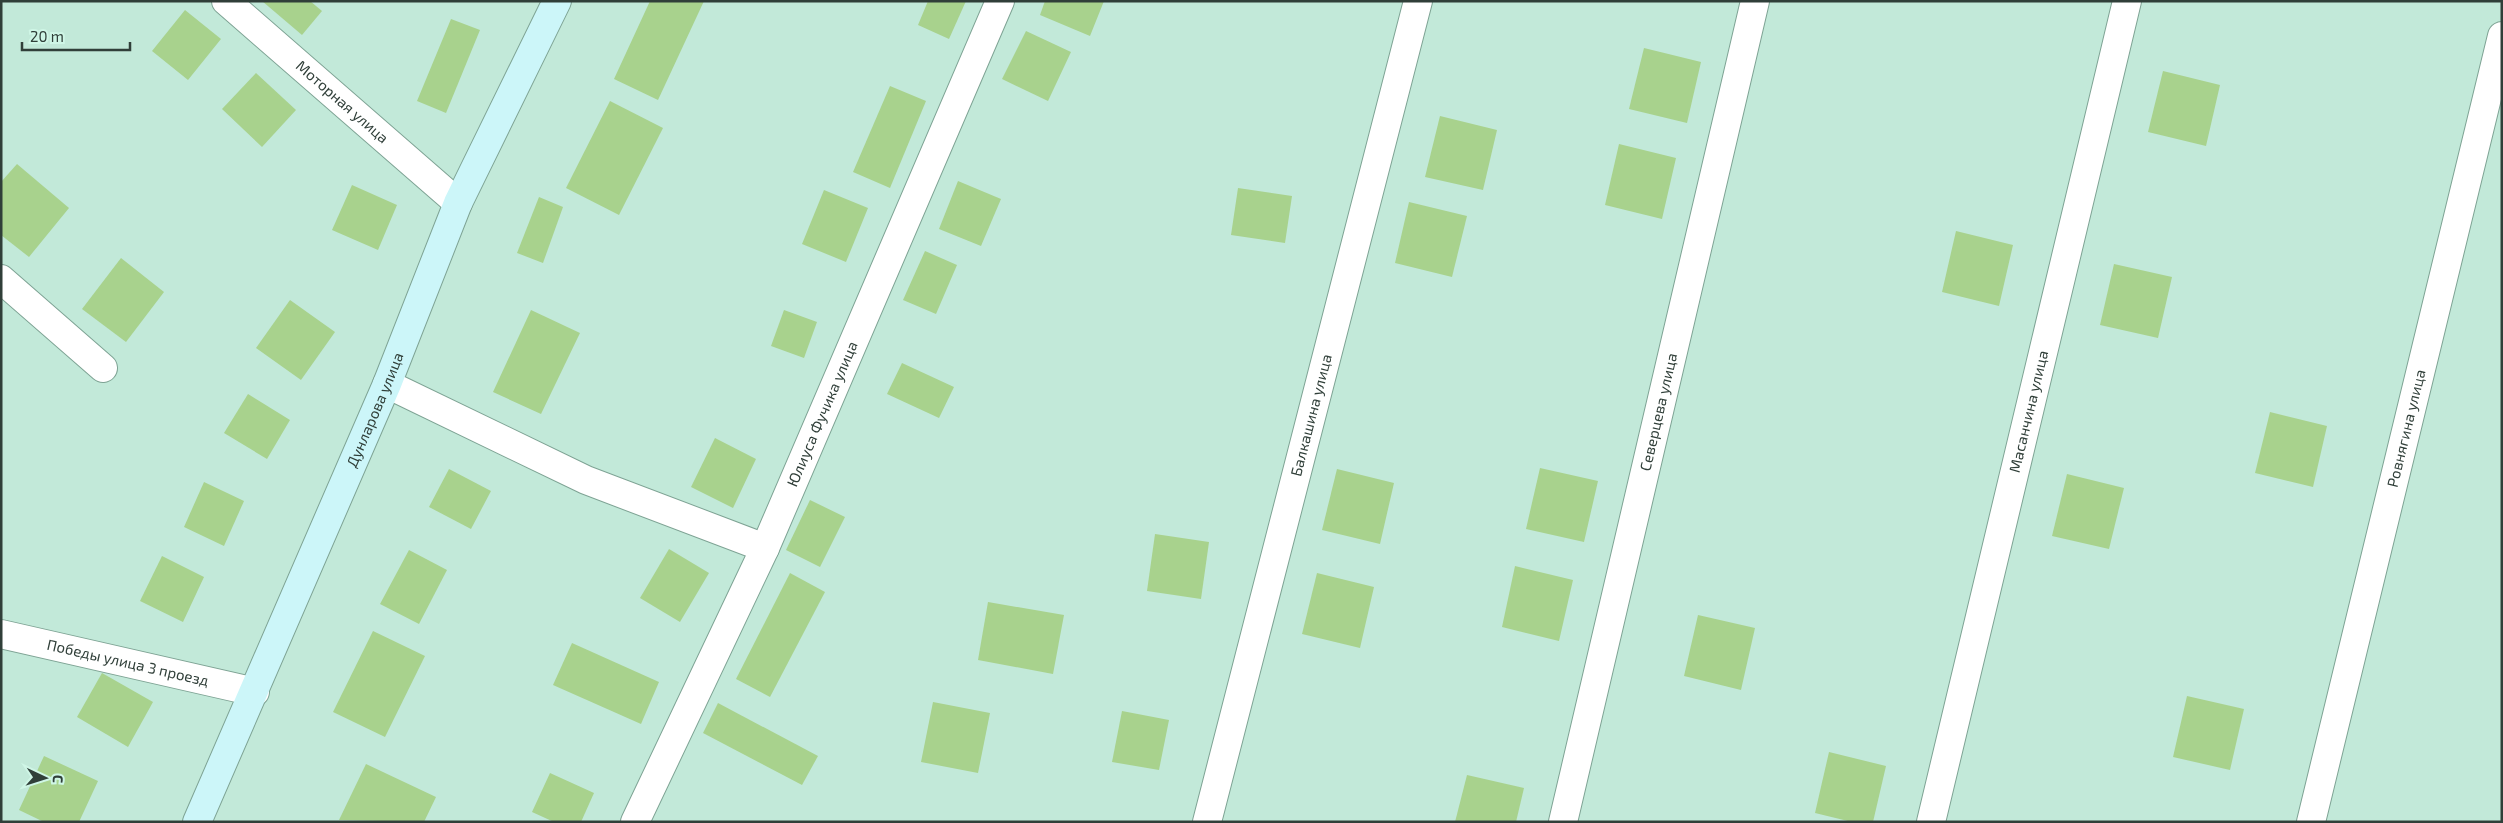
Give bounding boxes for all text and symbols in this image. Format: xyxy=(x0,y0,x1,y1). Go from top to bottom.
scale bar xyxy=(22,20,130,52)
text: 20 m xyxy=(30,27,64,45)
street label: Моторная улица xyxy=(293,56,393,146)
street label: Юлиуса Фучика улица xyxy=(782,338,861,489)
street label: Масанчина улица xyxy=(2005,348,2051,474)
street label: Дунларова улица xyxy=(342,350,407,470)
street label: Северцева улица xyxy=(1635,351,1680,473)
street label: Балкашина улица xyxy=(1286,352,1335,478)
street label: Ровнягина улица xyxy=(2383,367,2429,489)
street label: Победы улица 3 проезд xyxy=(45,635,211,689)
north arrow xyxy=(20,753,70,803)
text: С xyxy=(50,774,67,784)

